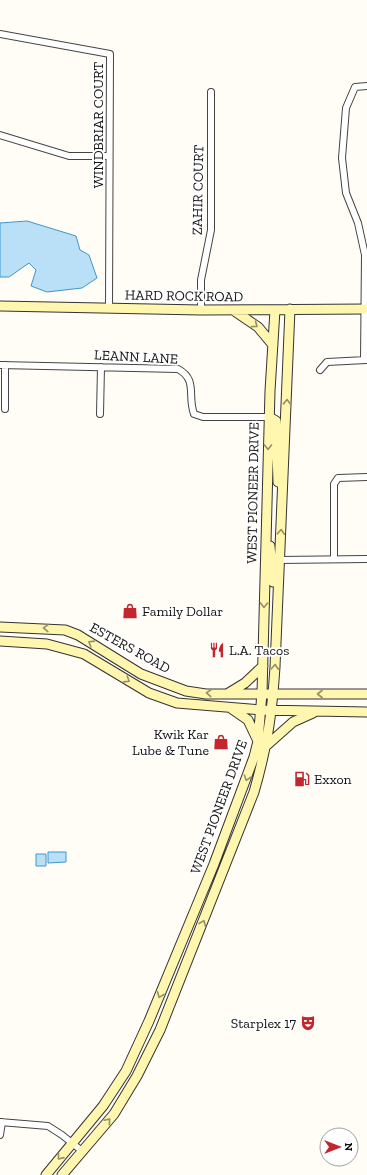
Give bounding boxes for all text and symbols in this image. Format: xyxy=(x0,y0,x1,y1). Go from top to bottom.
street label: WINDBRIAR COURT xyxy=(90,61,107,188)
street label: ZAHIR COURT xyxy=(189,144,207,235)
street label: HARD ROCK ROAD xyxy=(125,286,243,306)
one-way arrow xyxy=(250,321,257,328)
street label: LEANN LANE xyxy=(94,346,178,368)
one-way arrow xyxy=(283,399,291,405)
street label: WEST PIONEER DRIVE xyxy=(243,422,263,564)
one-way arrow xyxy=(264,444,273,450)
one-way arrow xyxy=(276,529,285,535)
shop icon: Family Dollar xyxy=(121,602,139,620)
one-way arrow xyxy=(260,602,269,608)
place label: Family Dollar xyxy=(142,603,223,620)
street label: ESTERS ROAD xyxy=(87,619,173,677)
one-way arrow xyxy=(43,624,49,633)
one-way arrow xyxy=(88,640,95,647)
restaurant icon: L.A. Tacos xyxy=(208,641,226,659)
place label: L.A. Tacos xyxy=(229,642,289,659)
one-way arrow xyxy=(271,664,280,670)
one-way arrow xyxy=(123,675,130,683)
one-way arrow xyxy=(206,689,212,698)
one-way arrow xyxy=(317,690,323,698)
place label: Kwik Kar Lube & Tune xyxy=(132,726,209,759)
shop icon: Kwik Kar Lube & Tune xyxy=(212,733,230,751)
street label: WEST PIONEER DRIVE xyxy=(187,738,251,876)
fuel station icon: Exxon xyxy=(293,770,311,788)
place label: Exxon xyxy=(314,771,352,788)
one-way arrow xyxy=(243,775,252,782)
one-way arrow xyxy=(198,919,206,926)
one-way arrow xyxy=(156,992,164,999)
theatre icon: Starplex 17 xyxy=(299,1014,317,1032)
place label: Starplex 17 xyxy=(231,1015,296,1032)
one-way arrow xyxy=(103,1118,111,1126)
north arrow xyxy=(319,1127,359,1167)
text: N xyxy=(342,1143,355,1152)
one-way arrow xyxy=(58,1152,65,1160)

